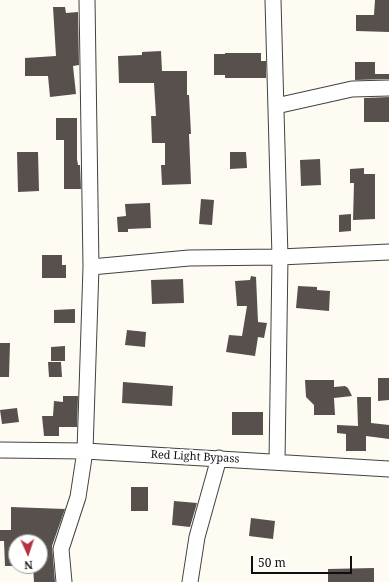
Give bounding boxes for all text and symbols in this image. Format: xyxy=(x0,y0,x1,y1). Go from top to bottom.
street label: Red Light Bypass xyxy=(150,448,240,466)
north arrow xyxy=(8,534,48,574)
scale bar xyxy=(253,548,354,574)
text: 50 m xyxy=(258,554,286,571)
text: N xyxy=(24,558,33,573)

